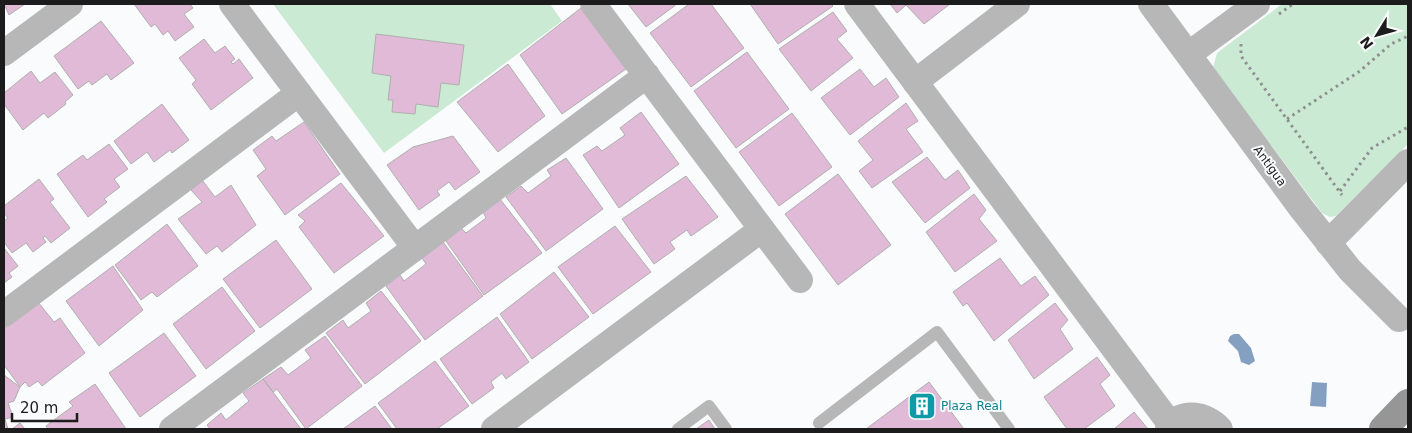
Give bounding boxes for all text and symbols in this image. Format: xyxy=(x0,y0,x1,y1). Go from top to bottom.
north arrow xyxy=(1352,10,1402,60)
text: N xyxy=(1357,33,1377,52)
street label: Antigua xyxy=(1251,143,1289,189)
scale bar xyxy=(12,390,78,422)
building icon: Plaza Real xyxy=(907,391,937,421)
text: 20 m xyxy=(20,399,58,417)
place label: Plaza Real xyxy=(941,399,1002,413)

